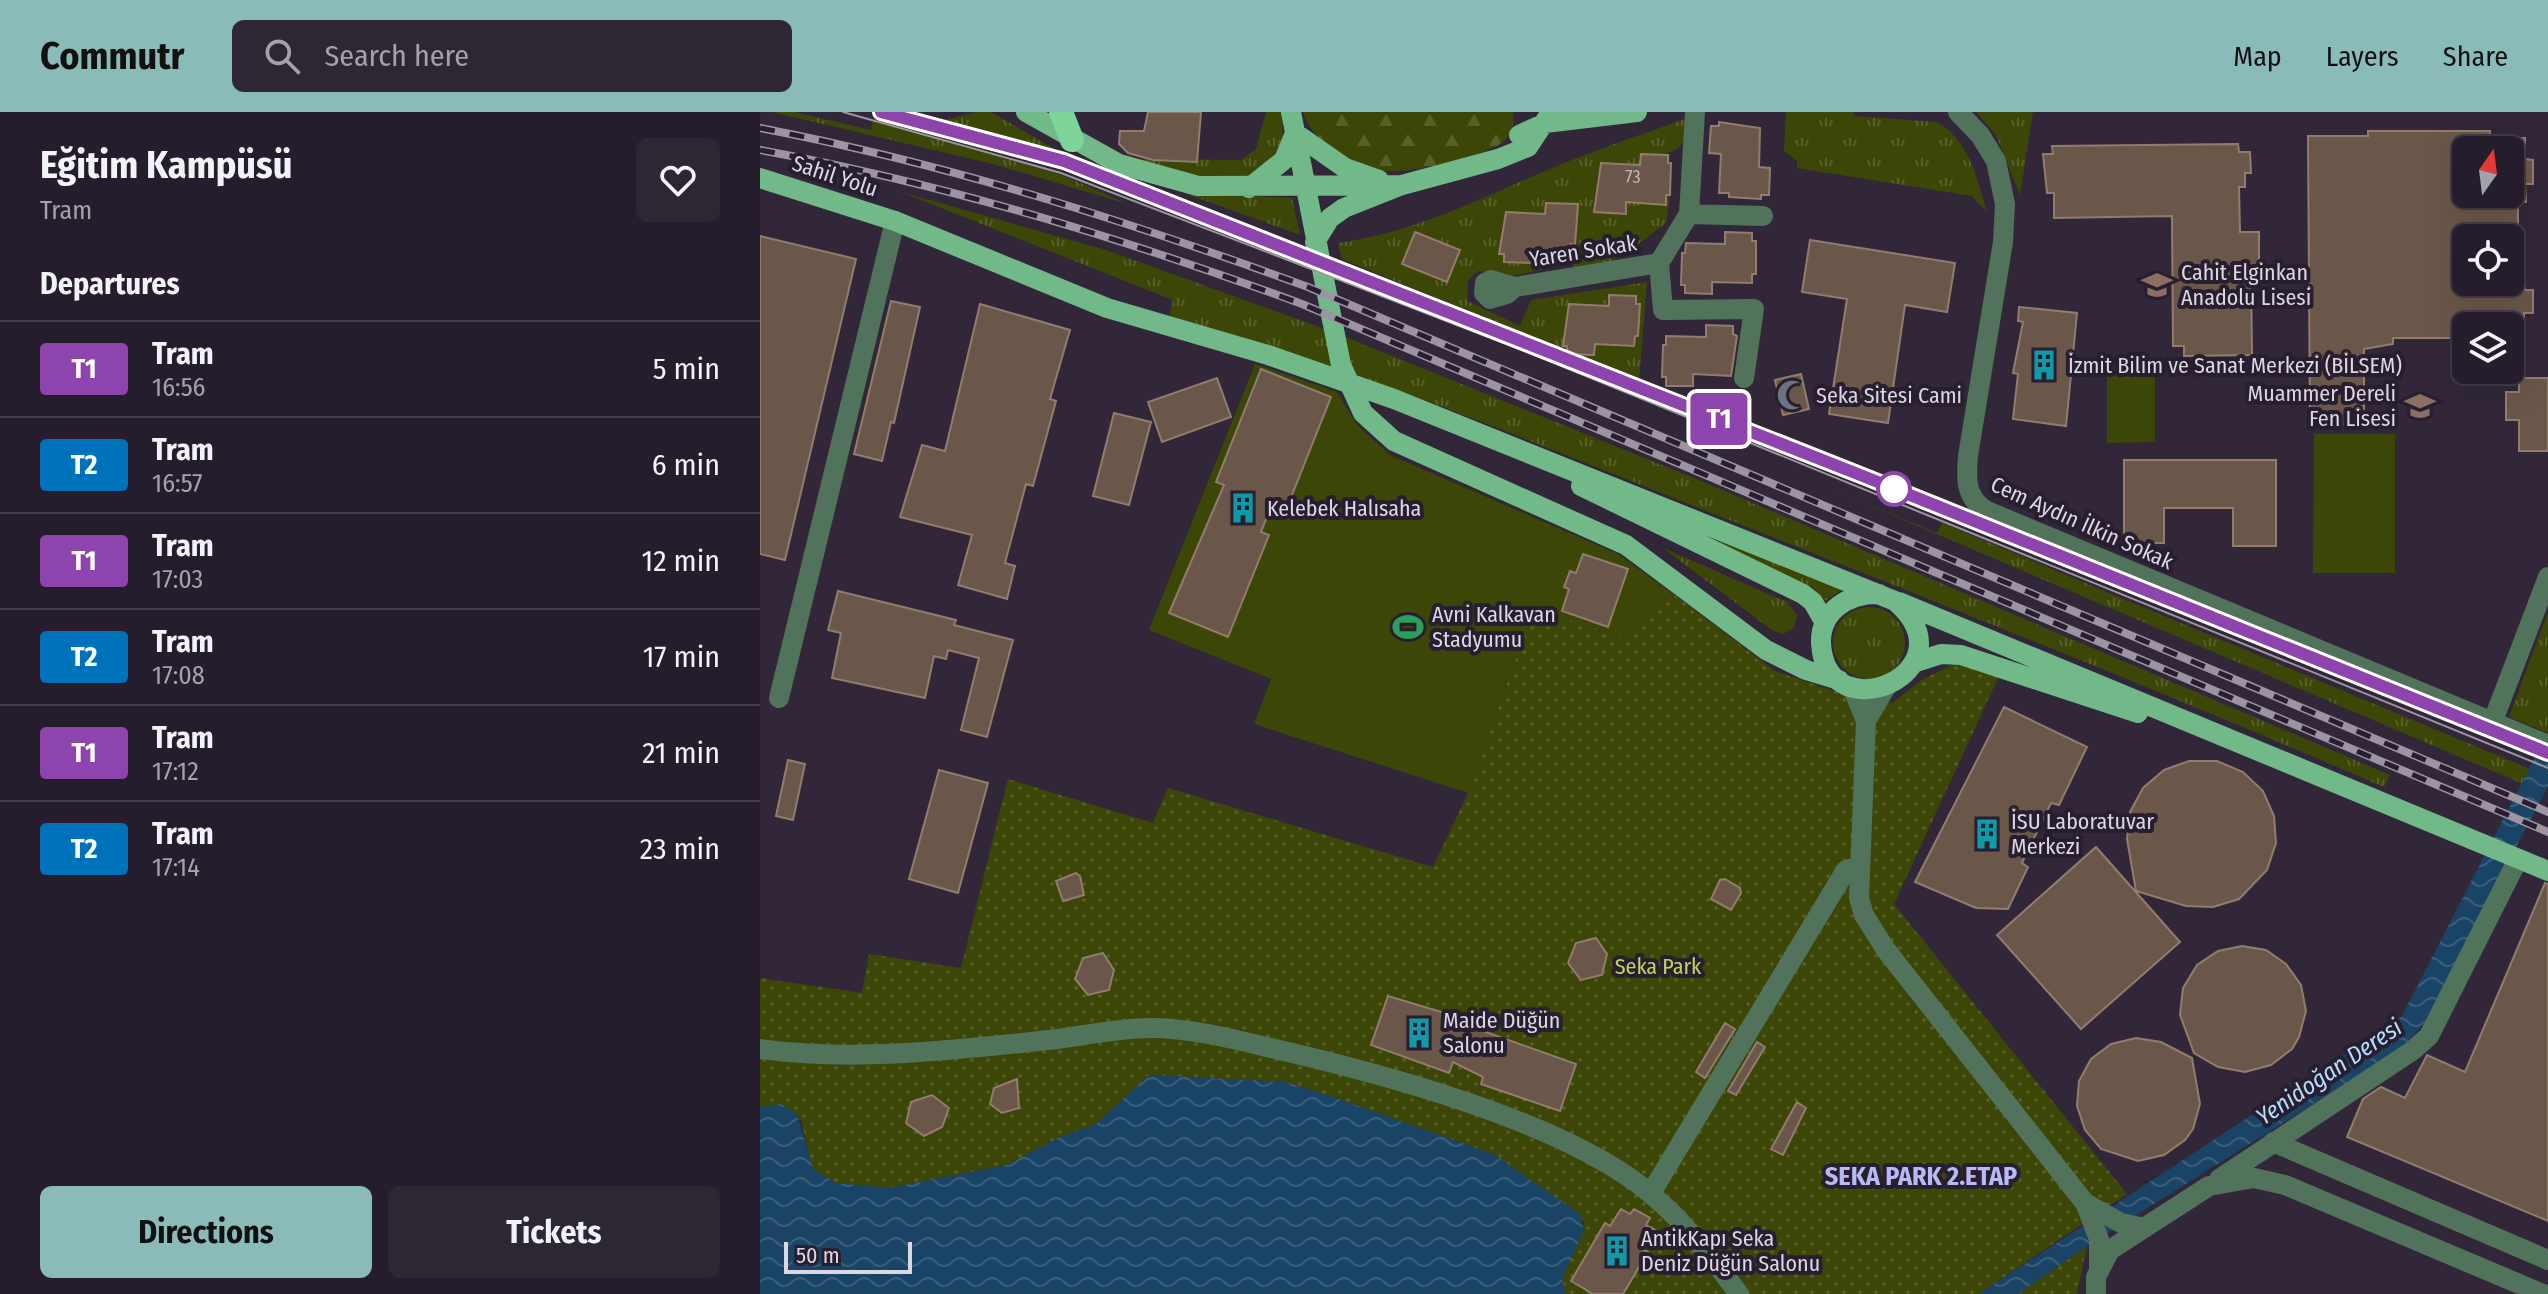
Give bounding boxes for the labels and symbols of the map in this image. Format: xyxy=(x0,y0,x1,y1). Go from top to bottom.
north arrow xyxy=(2452,136,2524,208)
street label: Sahil Yolu xyxy=(789,150,881,202)
house number: 73 xyxy=(1625,166,1641,188)
street label: Yaren Sokak xyxy=(1527,229,1639,273)
place label: Cahit Elginkan Anadolu Lisesi xyxy=(2181,259,2311,311)
school or university icon: Cahit Elginkan Anadolu Lisesi xyxy=(2140,268,2174,302)
building icon: İzmit Bilim ve Sanat Merkezi (BİLSEM) xyxy=(2027,348,2061,382)
place label: İzmit Bilim ve Sanat Merkezi (BİLSEM) xyxy=(2068,352,2402,379)
mosque icon: Seka Sitesi Cami xyxy=(1775,378,1809,412)
place label: Muammer Dereli Fen Lisesi xyxy=(2248,380,2396,432)
place label: Seka Sitesi Cami xyxy=(1816,382,1962,409)
school or university icon: Muammer Dereli Fen Lisesi xyxy=(2403,389,2437,423)
line badge: T1 xyxy=(1683,393,1755,445)
street label: Cem Aydın İlkin Sokak xyxy=(1987,471,2178,576)
unlabelled marker xyxy=(1877,472,1911,506)
building icon: Kelebek Halısaha xyxy=(1226,491,1260,525)
place label: Kelebek Halısaha xyxy=(1267,495,1421,522)
place label: Avni Kalkavan Stadyumu xyxy=(1432,601,1556,653)
sports icon: Avni Kalkavan Stadyumu xyxy=(1391,610,1425,644)
place label: İSU Laboratuvar Merkezi xyxy=(2011,808,2154,860)
building icon: İSU Laboratuvar Merkezi xyxy=(1970,817,2004,851)
park label: Seka Park xyxy=(1615,953,1702,980)
place label: Maide Düğün Salonu xyxy=(1443,1007,1560,1059)
water label: Yenidoğan Deresi xyxy=(2251,1013,2407,1131)
building icon: Maide Düğün Salonu xyxy=(1402,1016,1436,1050)
district label: SEKA PARK 2.ETAP xyxy=(1825,1161,2017,1192)
place label: AntikKapı Seka Deniz Düğün Salonu xyxy=(1641,1225,1820,1277)
building icon: AntikKapı Seka Deniz Düğün Salonu xyxy=(1600,1234,1634,1268)
scale bar xyxy=(784,1238,912,1274)

